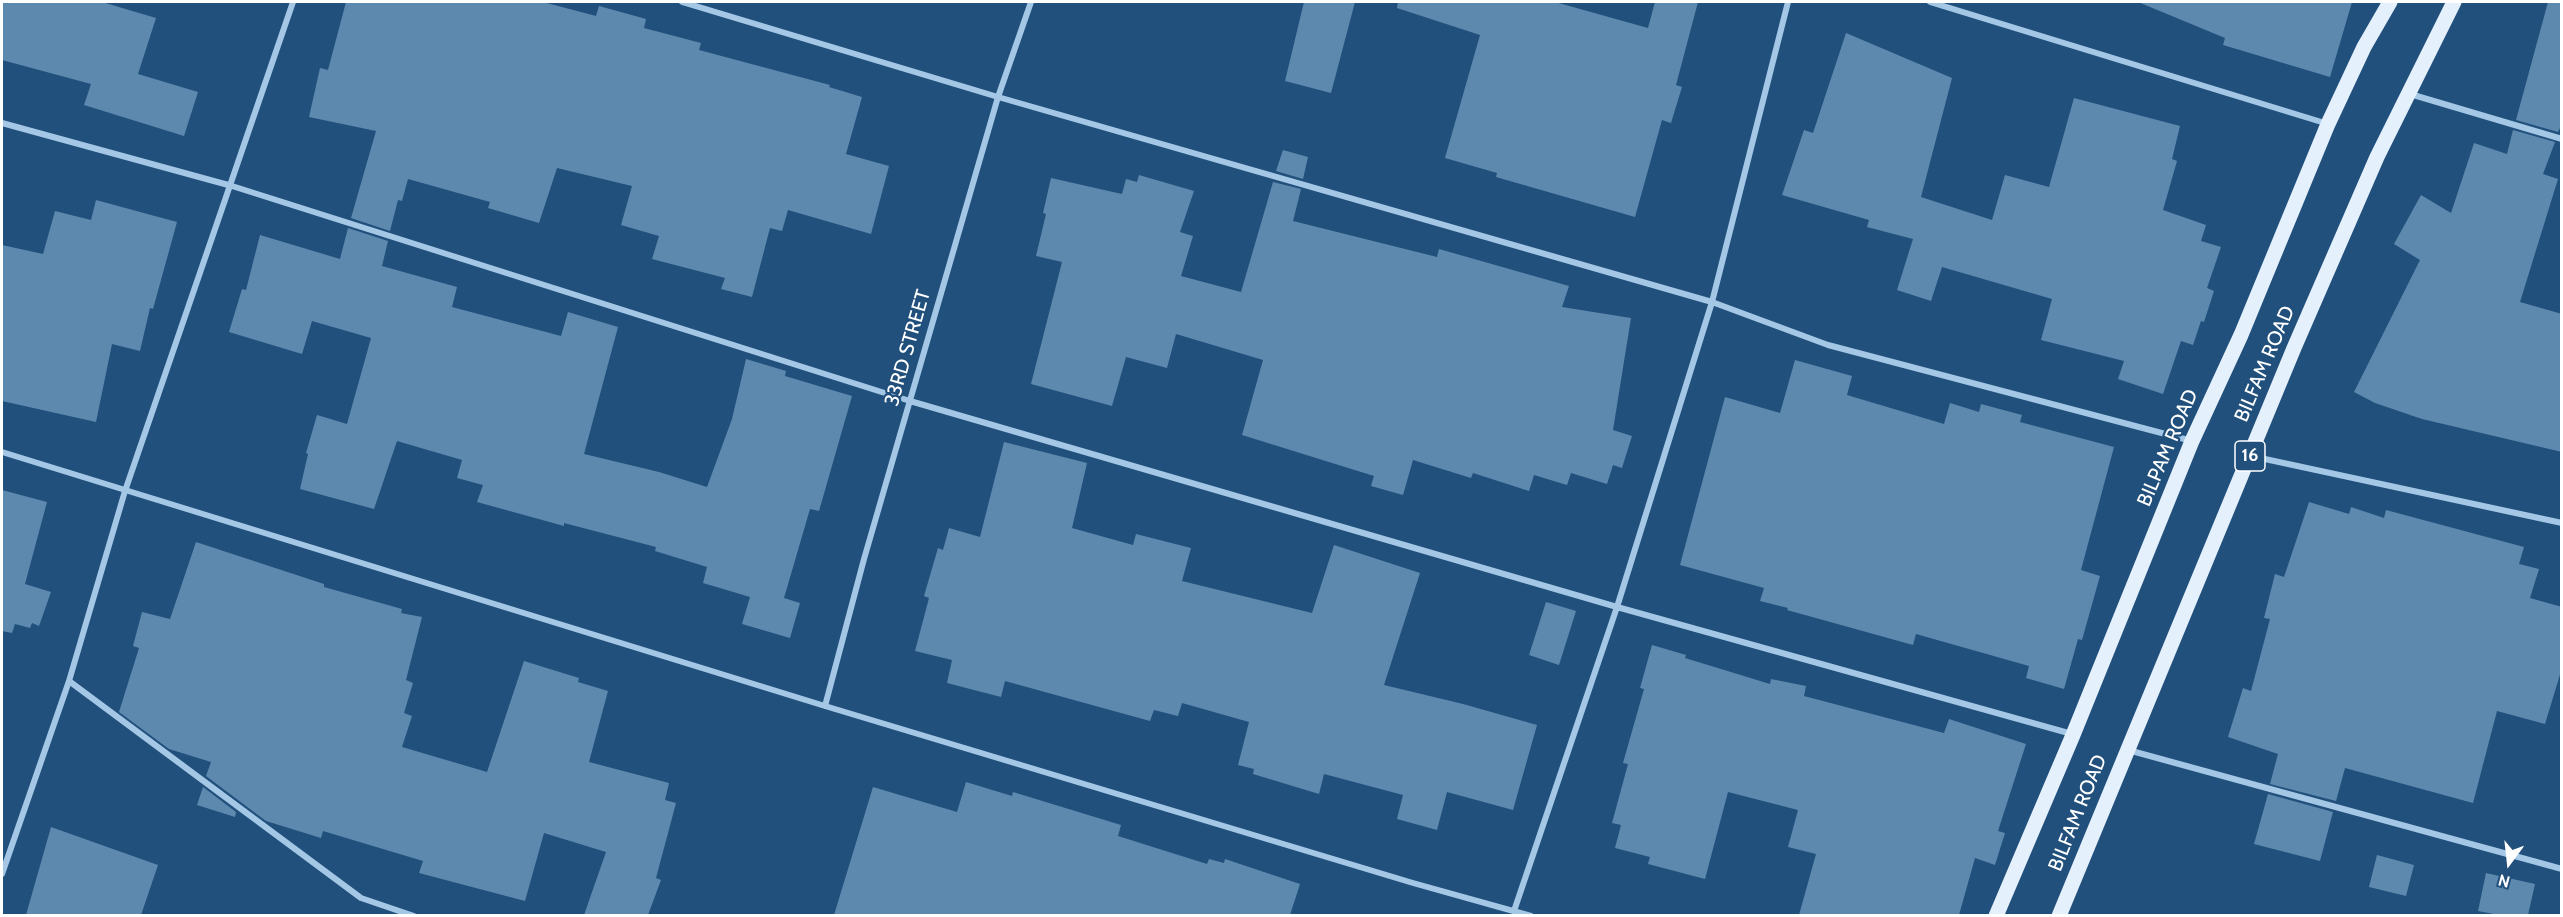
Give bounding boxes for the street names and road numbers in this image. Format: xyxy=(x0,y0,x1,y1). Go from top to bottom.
street label: 33RD STREET xyxy=(880,287,936,409)
street label: BILFAM ROAD xyxy=(2230,302,2300,426)
street label: BILPAM ROAD xyxy=(2133,386,2203,510)
road number: 16 xyxy=(2235,441,2265,471)
street label: BILFAM ROAD xyxy=(2044,751,2112,875)

